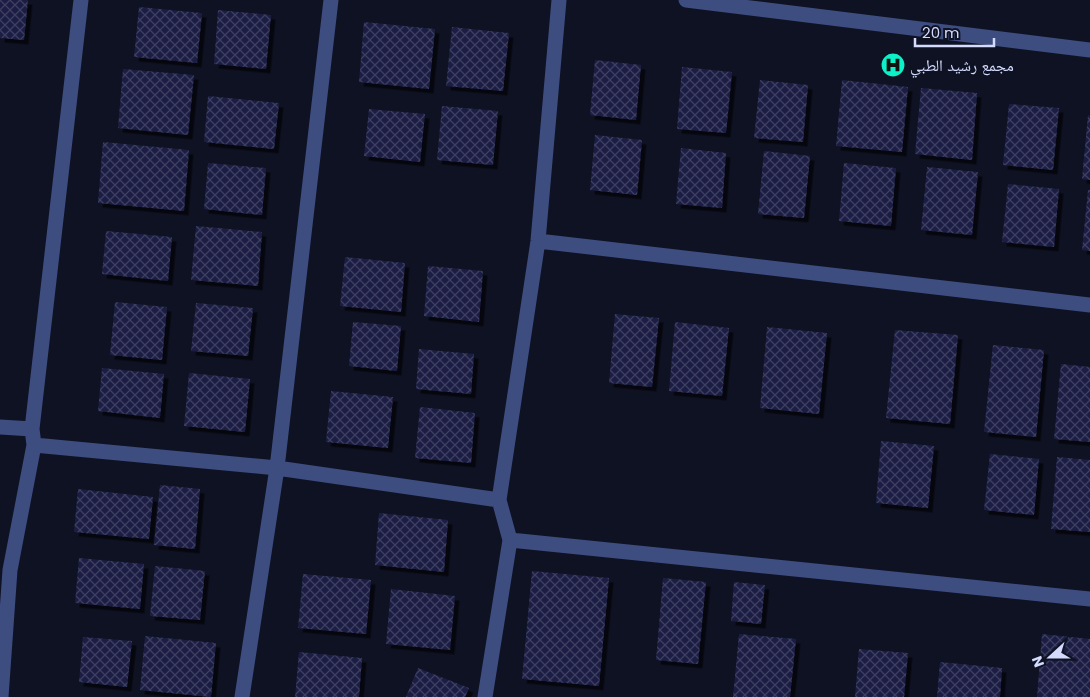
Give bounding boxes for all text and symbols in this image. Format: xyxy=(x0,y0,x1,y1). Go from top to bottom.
scale bar xyxy=(915,15,994,47)
text: 20 m xyxy=(922,22,960,43)
hospital icon: مجمع رشيد الطبي xyxy=(880,52,906,78)
place label: مجمع رشيد الطبي xyxy=(910,54,1014,78)
north arrow xyxy=(1025,632,1075,682)
text: N xyxy=(1027,653,1049,670)

